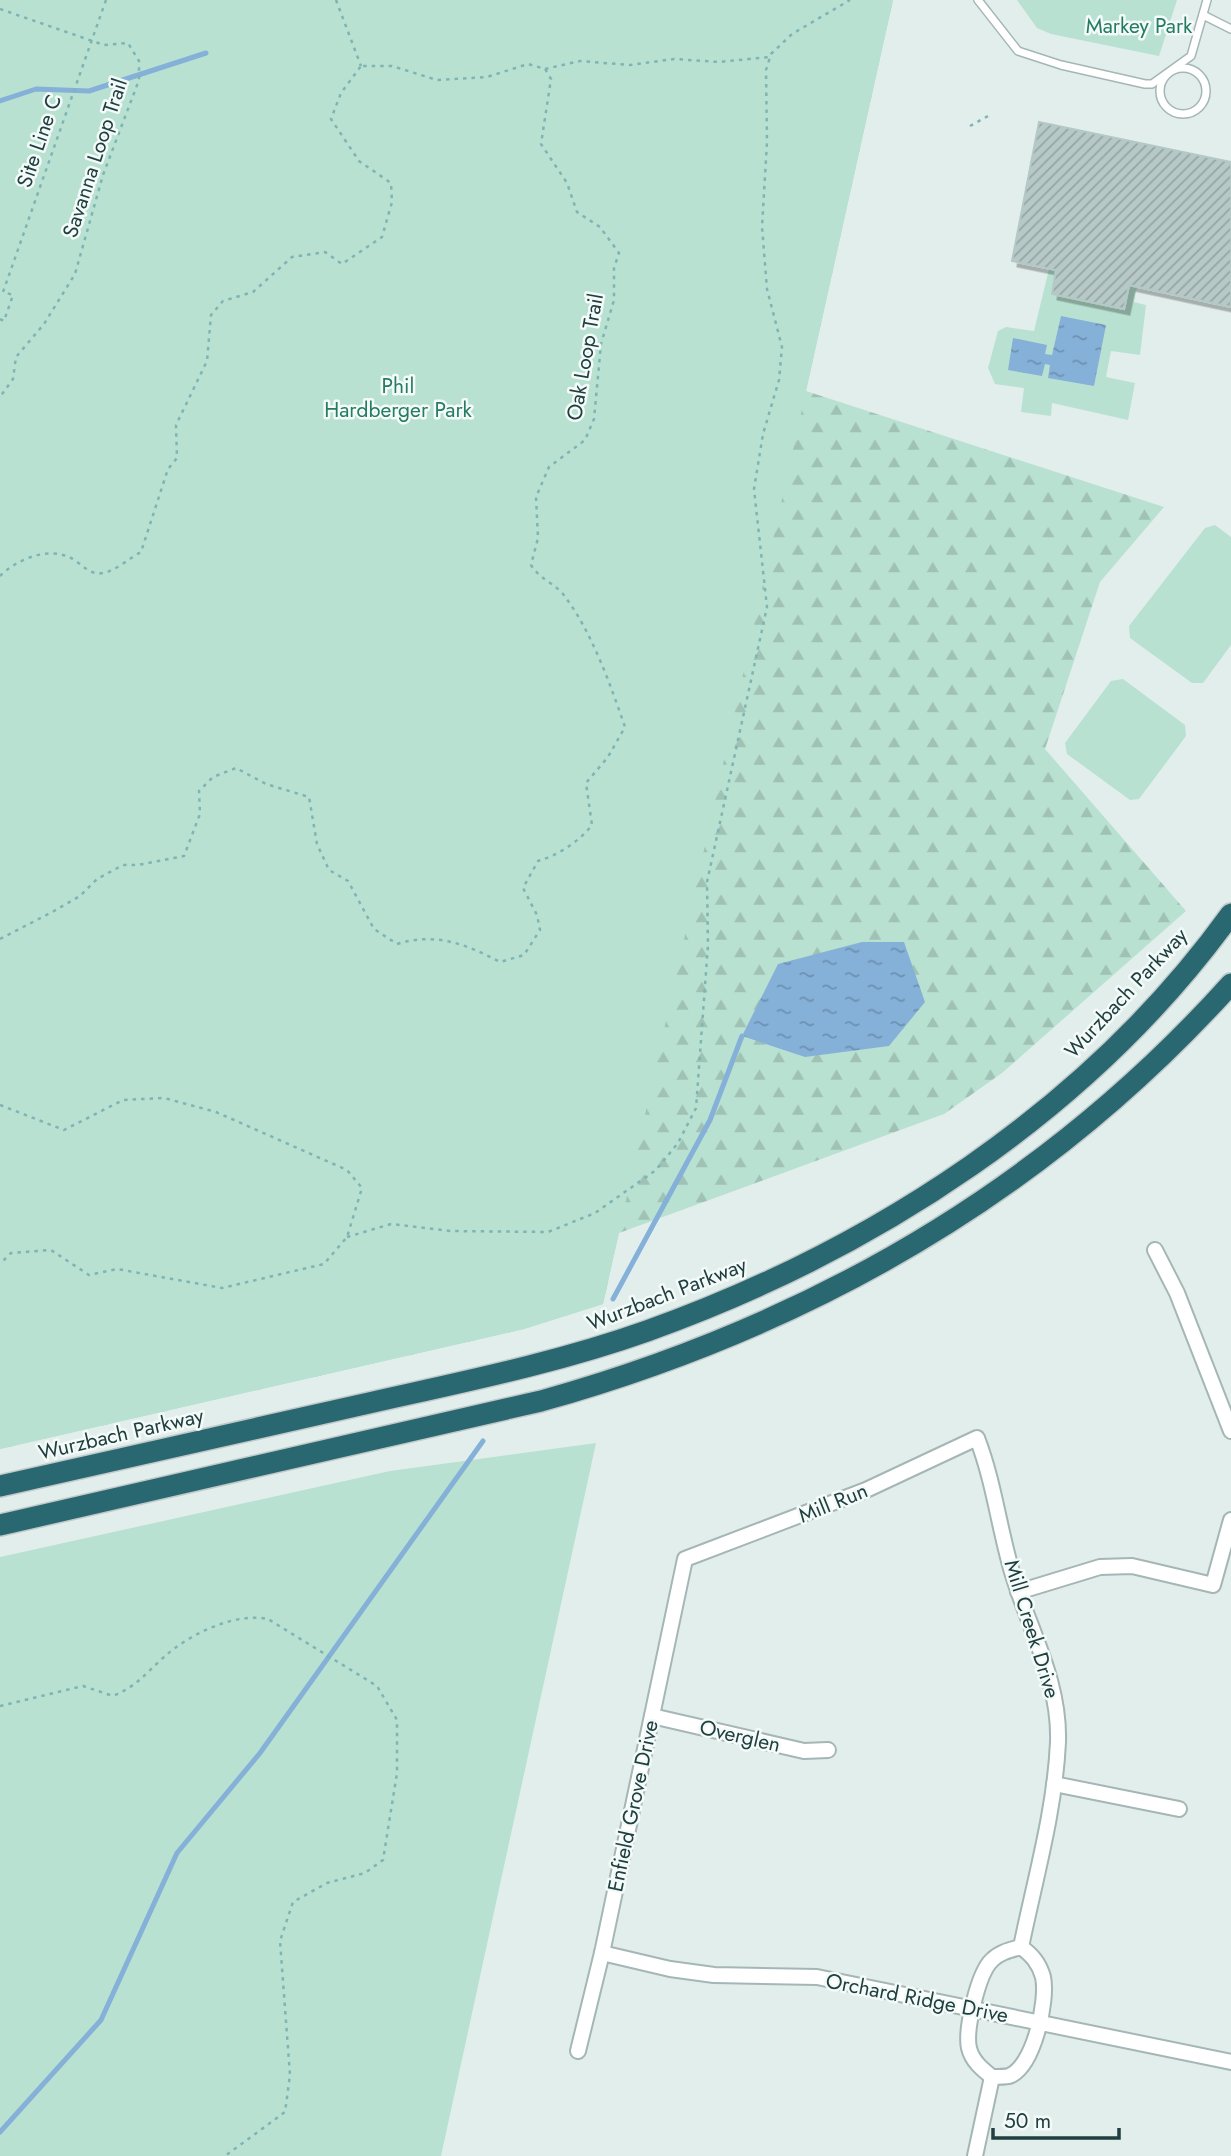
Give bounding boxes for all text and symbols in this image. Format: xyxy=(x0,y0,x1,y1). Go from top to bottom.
park label: Markey Park xyxy=(1086,11,1193,41)
street label: Savanna Loop Trail xyxy=(55,75,135,241)
street label: Site Line C xyxy=(9,90,69,192)
street label: Oak Loop Trail xyxy=(559,291,611,423)
park label: Phil Hardberger Park xyxy=(324,371,473,425)
street label: Wurzbach Parkway xyxy=(1058,921,1195,1065)
street label: Wurzbach Parkway xyxy=(583,1250,752,1338)
street label: Wurzbach Parkway xyxy=(36,1400,207,1468)
street label: Mill Run xyxy=(794,1476,872,1530)
street label: Mill Creek Drive xyxy=(997,1556,1067,1702)
street label: Overglen xyxy=(697,1712,783,1760)
street label: Enfield Grove Drive xyxy=(600,1717,666,1895)
street label: Orchard Ridge Drive xyxy=(823,1966,1011,2030)
scale bar xyxy=(993,2096,1119,2140)
text: 50 m xyxy=(1004,2106,1051,2136)

